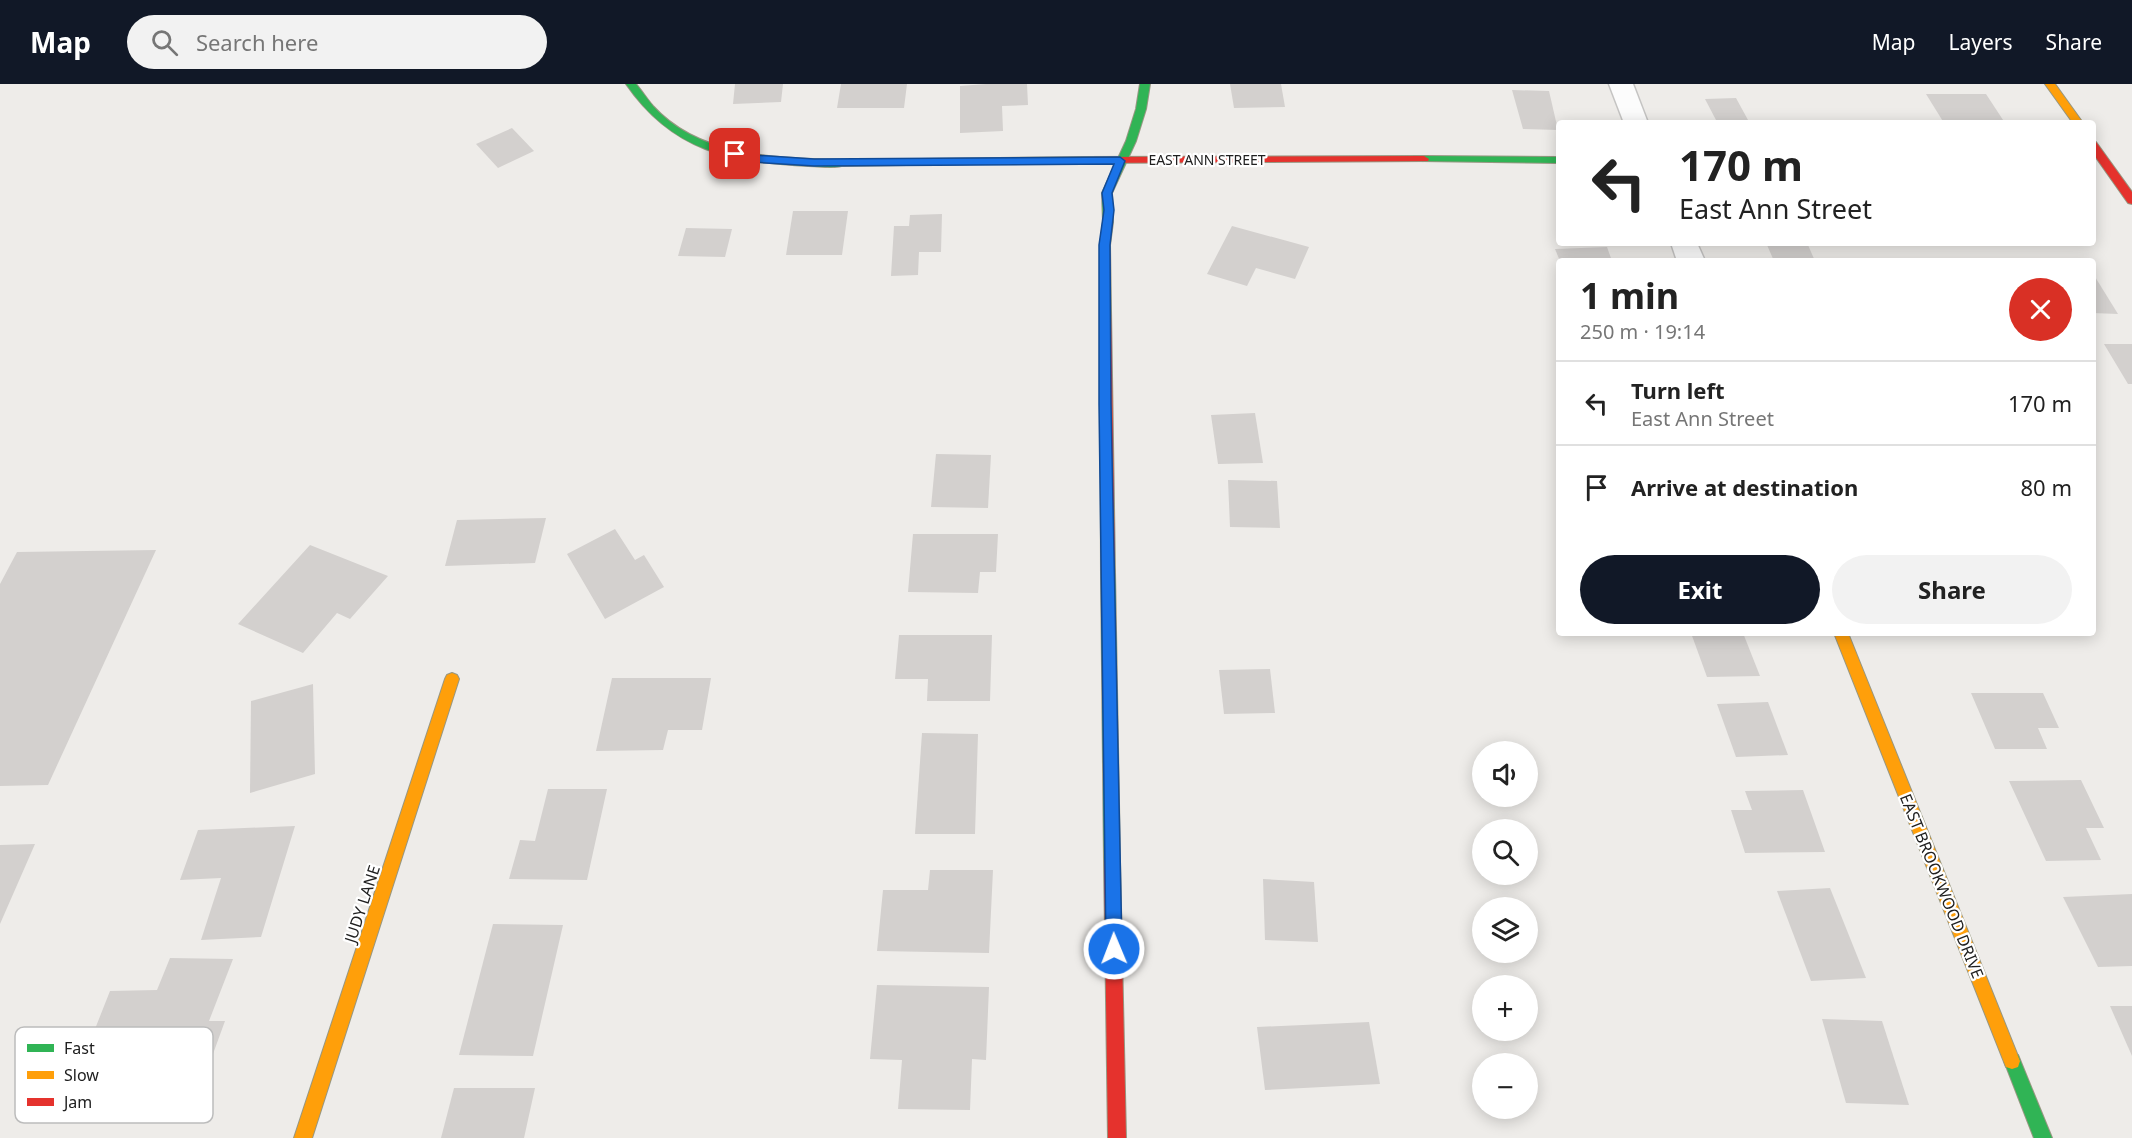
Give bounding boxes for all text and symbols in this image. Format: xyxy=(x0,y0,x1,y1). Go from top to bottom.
search box xyxy=(127,15,547,69)
text: Map xyxy=(30,23,91,61)
icon: search xyxy=(148,26,181,59)
text: Search here xyxy=(196,27,318,57)
text: Map xyxy=(1872,28,1916,56)
text: Layers xyxy=(1949,28,2013,56)
text: Share xyxy=(2046,28,2102,56)
pin xyxy=(709,128,760,179)
text: 170 m xyxy=(1679,136,1803,193)
icon: arrive xyxy=(718,137,751,170)
icon: left xyxy=(1580,144,1658,222)
street label: EAST ANN STREET xyxy=(1148,150,1266,169)
text: East Ann Street xyxy=(1679,190,1872,227)
text: 1 min xyxy=(1580,271,1679,320)
button: close xyxy=(2009,278,2072,341)
text: 250 m · 19:14 xyxy=(1580,318,1705,345)
text: Turn left xyxy=(1631,375,1725,405)
icon: left xyxy=(1580,387,1613,420)
text: 170 m xyxy=(2008,388,2072,418)
text: East Ann Street xyxy=(1631,405,1774,432)
icon: arrive xyxy=(1580,471,1613,504)
text: Arrive at destination xyxy=(1631,472,1858,502)
text: 80 m xyxy=(2021,472,2072,502)
button: Exit xyxy=(1580,555,1820,624)
button: Share xyxy=(1832,555,2072,624)
map controls xyxy=(1472,741,1538,1119)
button: sound xyxy=(1472,741,1538,807)
street label: EAST BROOKWOOD DRIVE xyxy=(1895,790,1989,982)
button: search xyxy=(1472,819,1538,885)
street label: JUDY LANE xyxy=(338,862,385,948)
button: layers xyxy=(1472,897,1538,963)
position arrow xyxy=(1082,917,1146,981)
button: + xyxy=(1472,975,1538,1041)
legend xyxy=(15,1027,213,1123)
text: Fast xyxy=(64,1037,95,1059)
button: − xyxy=(1472,1053,1538,1119)
text: Slow xyxy=(64,1064,99,1086)
text: Jam xyxy=(62,1091,92,1113)

